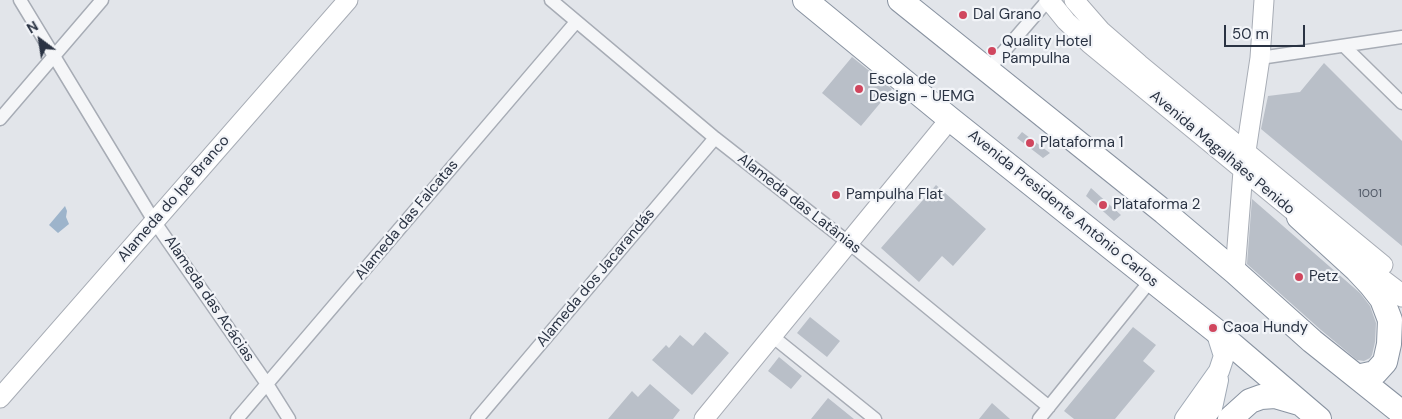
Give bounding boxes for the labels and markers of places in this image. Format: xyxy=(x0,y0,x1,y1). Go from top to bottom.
place label: Dal Grano xyxy=(973,6,1041,24)
marker: Dal Grano xyxy=(957,9,969,21)
place label: Quality Hotel Pampulha xyxy=(1002,33,1092,68)
marker: Quality Hotel Pampulha xyxy=(986,45,998,57)
place label: Escola de Design - UEMG xyxy=(869,71,974,106)
marker: Escola de Design - UEMG xyxy=(853,83,865,95)
place label: Plataforma 1 xyxy=(1040,134,1123,152)
marker: Plataforma 1 xyxy=(1024,137,1036,149)
place label: Pampulha Flat xyxy=(846,186,943,204)
marker: Pampulha Flat xyxy=(830,189,842,201)
place label: Plataforma 2 xyxy=(1113,196,1200,214)
marker: Plataforma 2 xyxy=(1097,199,1109,211)
place label: Petz xyxy=(1309,268,1338,286)
marker: Petz xyxy=(1293,271,1305,283)
place label: Caoa Hundy xyxy=(1223,319,1308,337)
marker: Caoa Hundy xyxy=(1207,322,1219,334)

